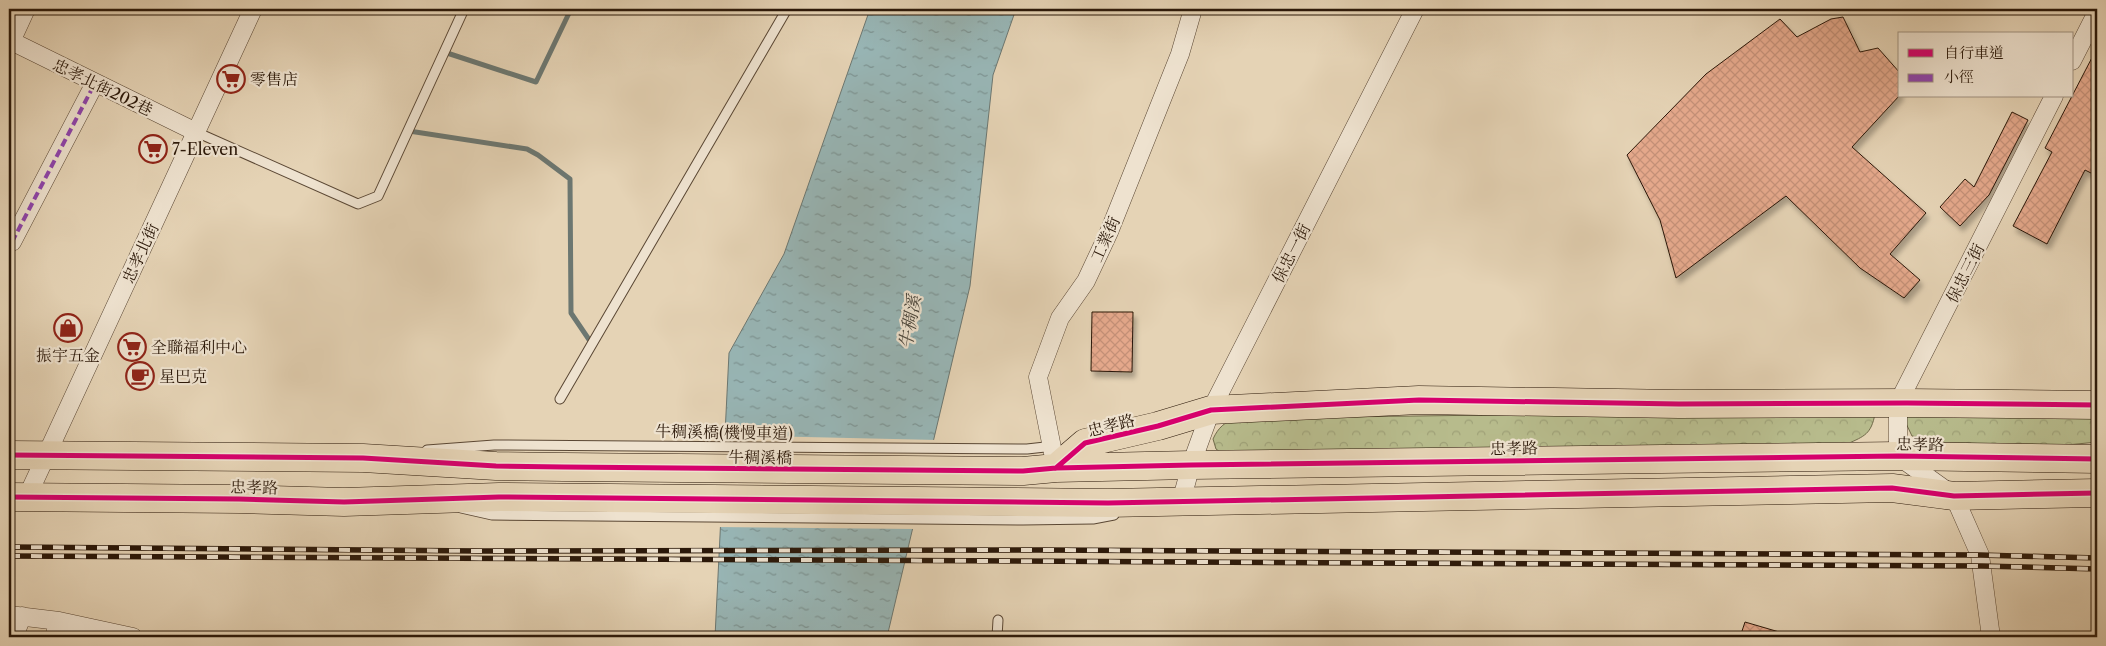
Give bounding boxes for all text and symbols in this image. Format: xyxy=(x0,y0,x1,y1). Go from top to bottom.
legend xyxy=(1898,32,2074,98)
text: 自行車道 xyxy=(1944,43,2004,62)
street label: 忠孝北街202巷 xyxy=(50,54,156,120)
supermarket icon: 零售店 xyxy=(216,64,246,94)
text: 小徑 xyxy=(1944,67,1974,86)
place label: 零售店 xyxy=(250,69,298,89)
supermarket icon: 7-Eleven xyxy=(138,134,168,164)
place label: 7-Eleven xyxy=(172,139,238,159)
street label: 工業街 xyxy=(1086,213,1124,265)
street label: 忠孝北街 xyxy=(117,220,163,286)
street label: 保忠一街 xyxy=(1268,220,1314,286)
street label: 保忠三街 xyxy=(1942,240,1988,306)
water label: 牛稠溪 xyxy=(894,292,926,350)
shop icon: 振宇五金 xyxy=(53,313,83,343)
supermarket icon: 全聯福利中心 xyxy=(117,332,147,362)
place label: 全聯福利中心 xyxy=(151,337,247,357)
place label: 振宇五金 xyxy=(36,345,100,365)
cafe icon: 星巴克 xyxy=(125,361,155,391)
place label: 星巴克 xyxy=(159,366,207,386)
street label: 忠孝路 xyxy=(1085,409,1137,441)
street label: 牛稠溪橋(機慢車道) xyxy=(655,421,793,443)
street label: 忠孝路 xyxy=(1896,434,1944,454)
street label: 忠孝路 xyxy=(1490,438,1538,458)
street label: 牛稠溪橋 xyxy=(728,446,792,468)
street label: 忠孝路 xyxy=(230,477,278,497)

